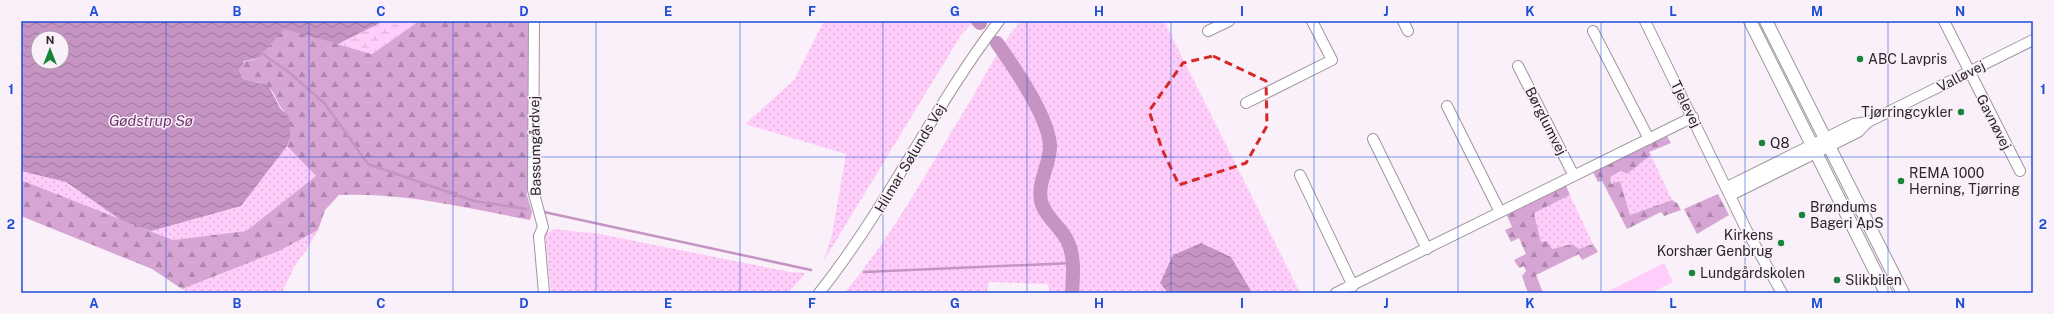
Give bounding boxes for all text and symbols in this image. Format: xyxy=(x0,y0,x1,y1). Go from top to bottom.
text: A xyxy=(89,4,99,19)
text: B xyxy=(233,4,242,19)
text: C xyxy=(376,4,386,19)
text: D xyxy=(519,4,529,19)
text: E xyxy=(664,4,672,19)
text: F xyxy=(808,4,816,19)
text: G xyxy=(950,4,960,19)
text: H xyxy=(1094,4,1104,19)
text: I xyxy=(1240,4,1244,19)
text: J xyxy=(1383,4,1389,19)
text: K xyxy=(1525,4,1535,19)
text: L xyxy=(1669,4,1677,19)
text: M xyxy=(1811,4,1823,19)
text: N xyxy=(1955,4,1965,19)
north arrow xyxy=(30,30,70,70)
text: N xyxy=(46,34,54,46)
place label: ABC Lavpris xyxy=(1868,51,1947,67)
marker: ABC Lavpris xyxy=(1855,54,1865,64)
street label: Valløvej xyxy=(1934,57,1988,95)
street label: Tjelevej xyxy=(1668,78,1704,130)
text: 1 xyxy=(8,82,14,97)
text: 1 xyxy=(2040,82,2046,97)
street label: Børglumvej xyxy=(1522,84,1570,158)
street label: Gavnøvej xyxy=(1973,92,2015,152)
street label: Bassumgårdvej xyxy=(526,96,544,196)
street label: Hilmar Sølunds Vej xyxy=(871,101,949,215)
place label: Tjørringcykler xyxy=(1861,104,1953,120)
marker: Tjørringcykler xyxy=(1956,107,1966,117)
water label: Gødstrup Sø xyxy=(109,112,193,129)
place label: Q8 xyxy=(1770,135,1790,151)
marker: Q8 xyxy=(1757,138,1767,148)
place label: REMA 1000 Herning, Tjørring xyxy=(1909,165,2020,197)
marker: REMA 1000 Herning, Tjørring xyxy=(1896,176,1906,186)
place label: Brøndums Bageri ApS xyxy=(1810,199,1884,231)
marker: Brøndums Bageri ApS xyxy=(1797,210,1807,220)
text: 2 xyxy=(7,217,15,232)
text: 2 xyxy=(2039,217,2047,232)
place label: Kirkens Korshær Genbrug xyxy=(1657,227,1773,259)
marker: Kirkens Korshær Genbrug xyxy=(1776,238,1786,248)
place label: Lundgårdskolen xyxy=(1700,265,1805,281)
marker: Lundgårdskolen xyxy=(1687,268,1697,278)
place label: Slikbilen xyxy=(1845,272,1902,288)
marker: Slikbilen xyxy=(1832,275,1842,285)
text: A xyxy=(89,296,99,311)
text: B xyxy=(233,296,242,311)
text: C xyxy=(376,296,386,311)
text: D xyxy=(519,296,529,311)
text: E xyxy=(664,296,672,311)
text: F xyxy=(808,296,816,311)
text: G xyxy=(950,296,960,311)
text: H xyxy=(1094,296,1104,311)
text: I xyxy=(1240,296,1244,311)
text: J xyxy=(1383,296,1389,311)
text: K xyxy=(1525,296,1535,311)
text: L xyxy=(1669,296,1677,311)
text: M xyxy=(1811,296,1823,311)
text: N xyxy=(1955,296,1965,311)

